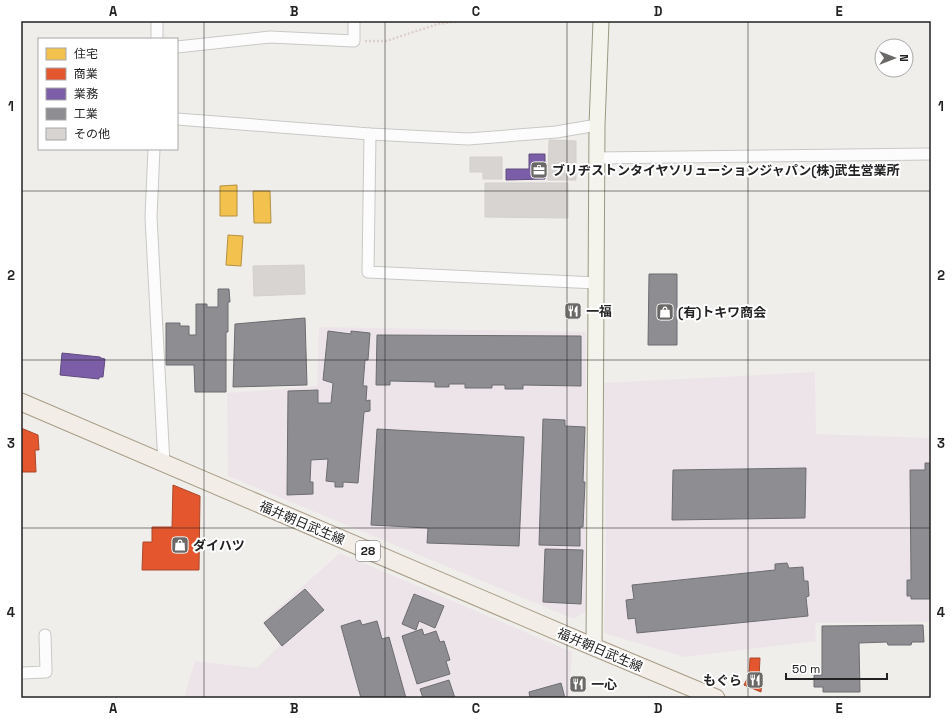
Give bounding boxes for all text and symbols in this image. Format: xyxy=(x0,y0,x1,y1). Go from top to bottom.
text: A xyxy=(109,3,118,20)
text: B xyxy=(290,3,299,20)
text: C xyxy=(472,3,480,20)
text: D xyxy=(654,3,663,20)
text: E xyxy=(835,3,843,20)
legend xyxy=(38,38,178,150)
north arrow xyxy=(874,38,914,78)
text: 住宅 xyxy=(74,46,98,62)
text: N xyxy=(897,54,911,62)
text: 商業 xyxy=(74,66,98,82)
text: 業務 xyxy=(74,86,98,102)
text: 1 xyxy=(8,98,14,115)
text: 1 xyxy=(938,98,944,115)
text: 工業 xyxy=(74,106,98,122)
text: その他 xyxy=(74,126,110,142)
office icon: ブリヂストンタイヤソリューションジャパン(株)武生営業所 xyxy=(529,160,549,180)
place label: ブリヂストンタイヤソリューションジャパン(株)武生営業所 xyxy=(552,162,900,179)
text: 2 xyxy=(7,267,15,284)
text: 2 xyxy=(937,267,945,284)
restaurant icon: 一福 xyxy=(563,301,583,321)
shop icon: (有)トキワ商会 xyxy=(655,302,675,322)
place label: 一福 xyxy=(586,303,612,320)
place label: (有)トキワ商会 xyxy=(678,304,766,321)
text: 3 xyxy=(7,435,15,452)
text: 3 xyxy=(937,435,945,452)
street label: 福井朝日武生線 xyxy=(257,497,347,549)
shop icon: ダイハツ xyxy=(170,535,190,555)
place label: ダイハツ xyxy=(193,537,245,554)
road number: 28 xyxy=(356,541,380,561)
text: 4 xyxy=(7,604,15,621)
text: 4 xyxy=(937,604,945,621)
street label: 福井朝日武生線 xyxy=(555,624,645,676)
scale bar xyxy=(786,655,887,681)
text: 50 m xyxy=(792,661,820,677)
restaurant icon: もぐら xyxy=(745,670,765,690)
place label: もぐら xyxy=(703,672,742,689)
restaurant icon: 一心 xyxy=(568,674,588,694)
place label: 一心 xyxy=(591,676,617,693)
text: A xyxy=(109,700,118,717)
text: B xyxy=(290,700,299,717)
text: C xyxy=(472,700,480,717)
text: D xyxy=(654,700,663,717)
text: E xyxy=(835,700,843,717)

